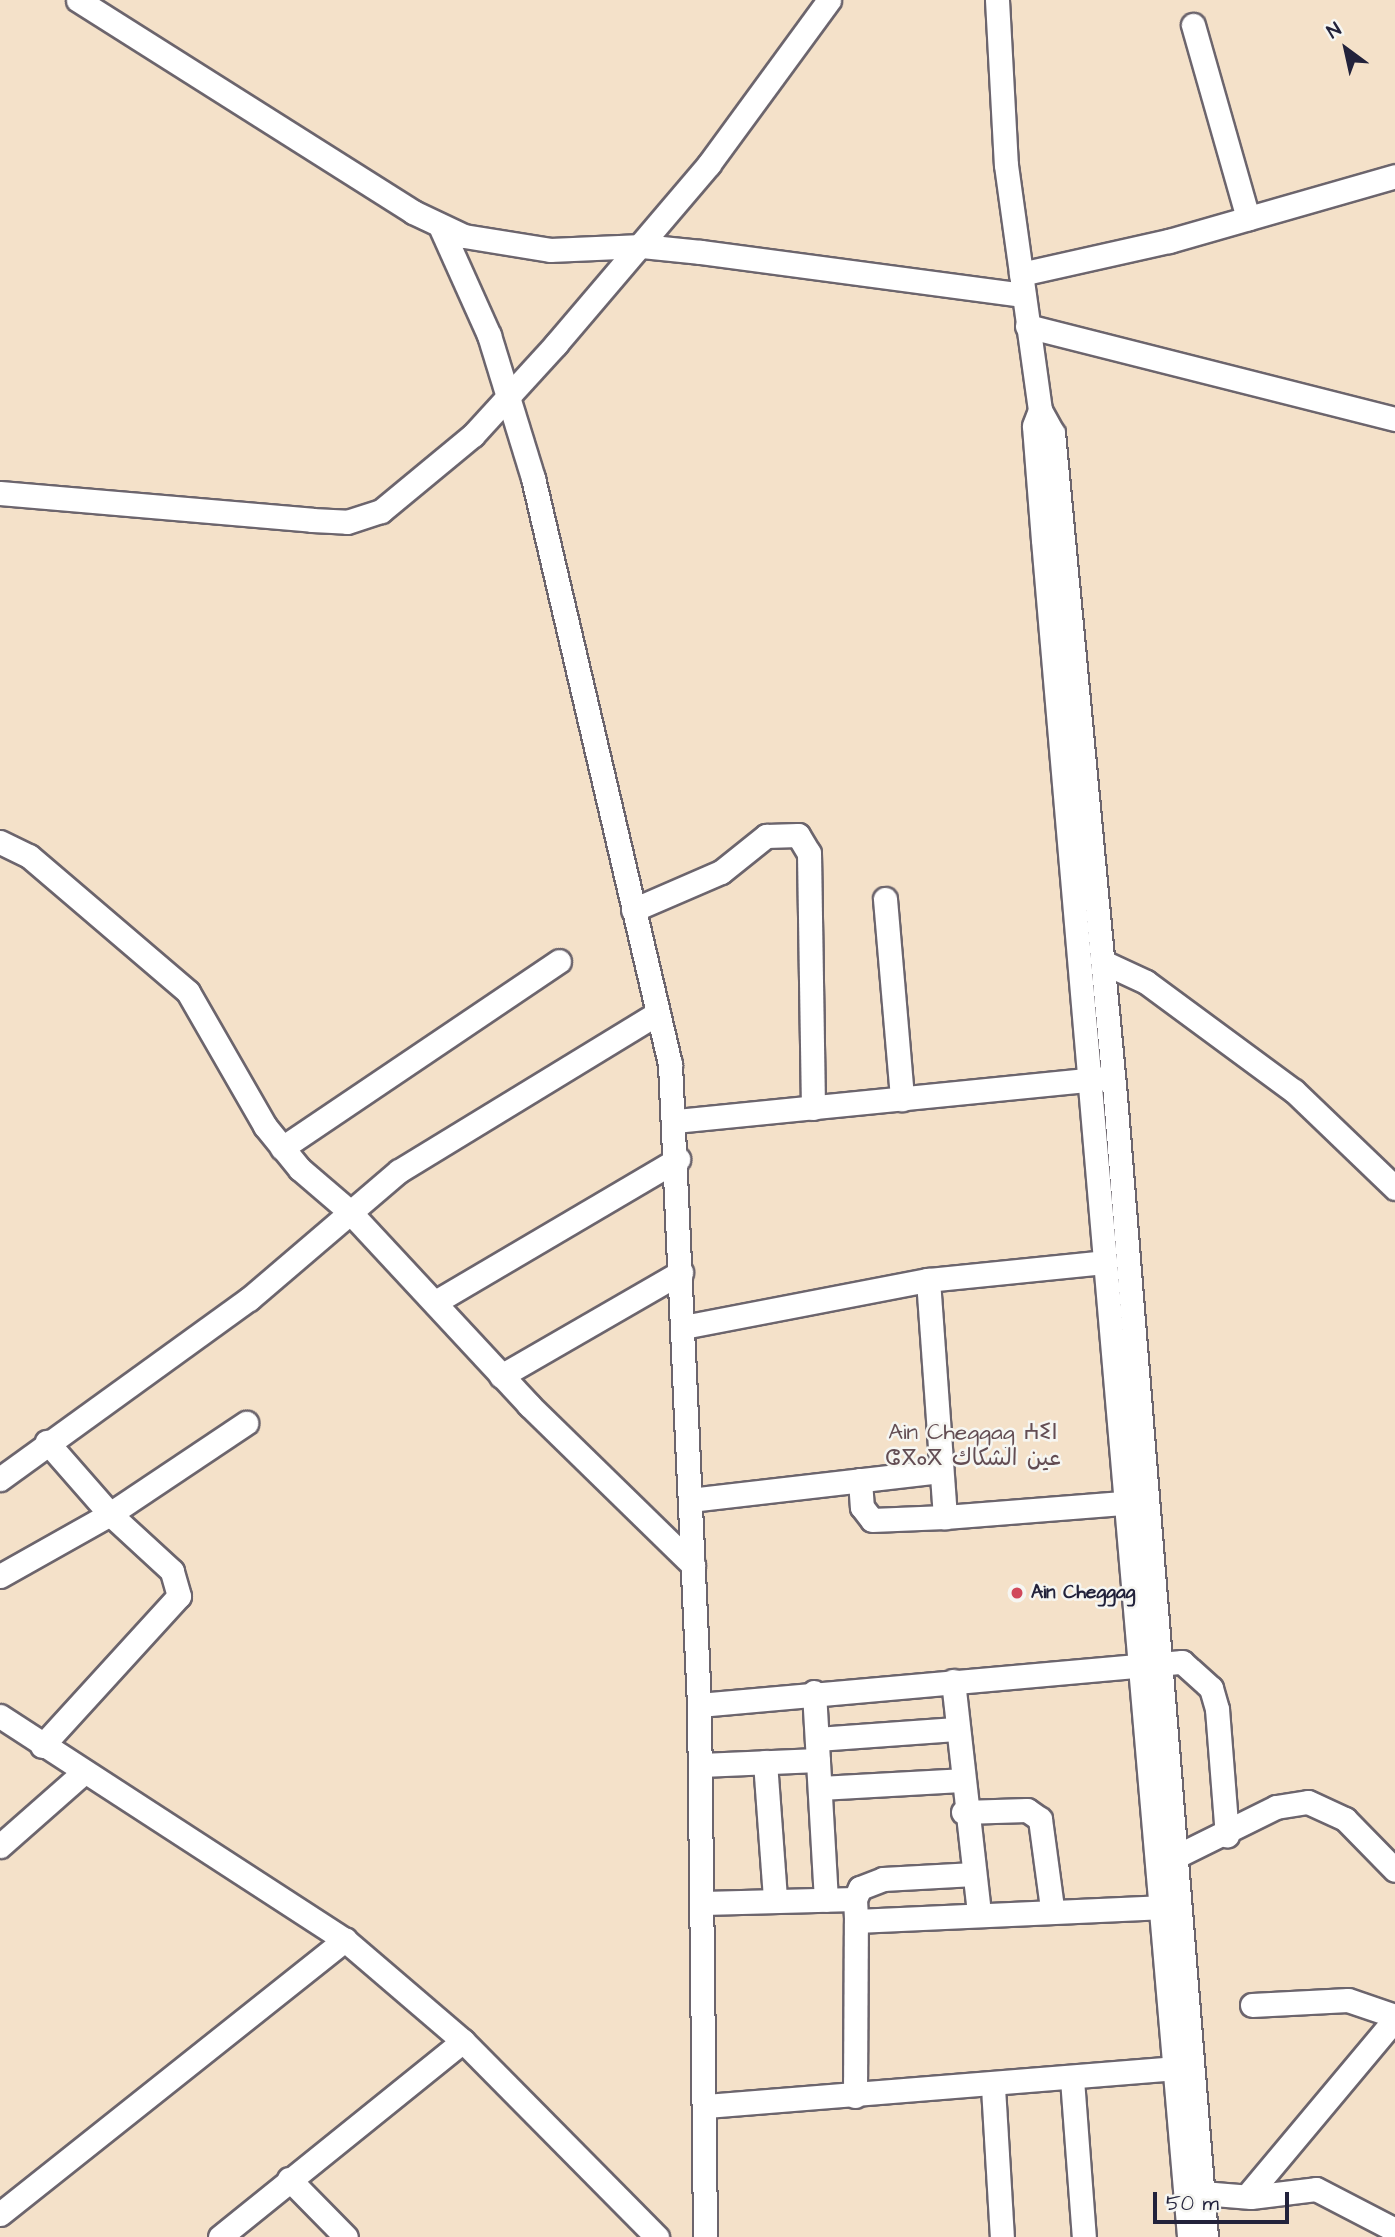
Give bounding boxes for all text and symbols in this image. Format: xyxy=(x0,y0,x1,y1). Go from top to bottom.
north arrow xyxy=(1311,14,1381,84)
text: N xyxy=(1322,16,1347,46)
district label: Ain Cheggag ⵄⵉⵏ ⵛⴳⴰⴳ عين الشكاك xyxy=(885,1418,1061,1472)
place label: Ain Cheggag xyxy=(1031,1582,1135,1604)
marker: Ain Cheggag xyxy=(1009,1585,1025,1601)
scale bar xyxy=(1157,2178,1294,2222)
text: 50 m xyxy=(1166,2189,1219,2218)

